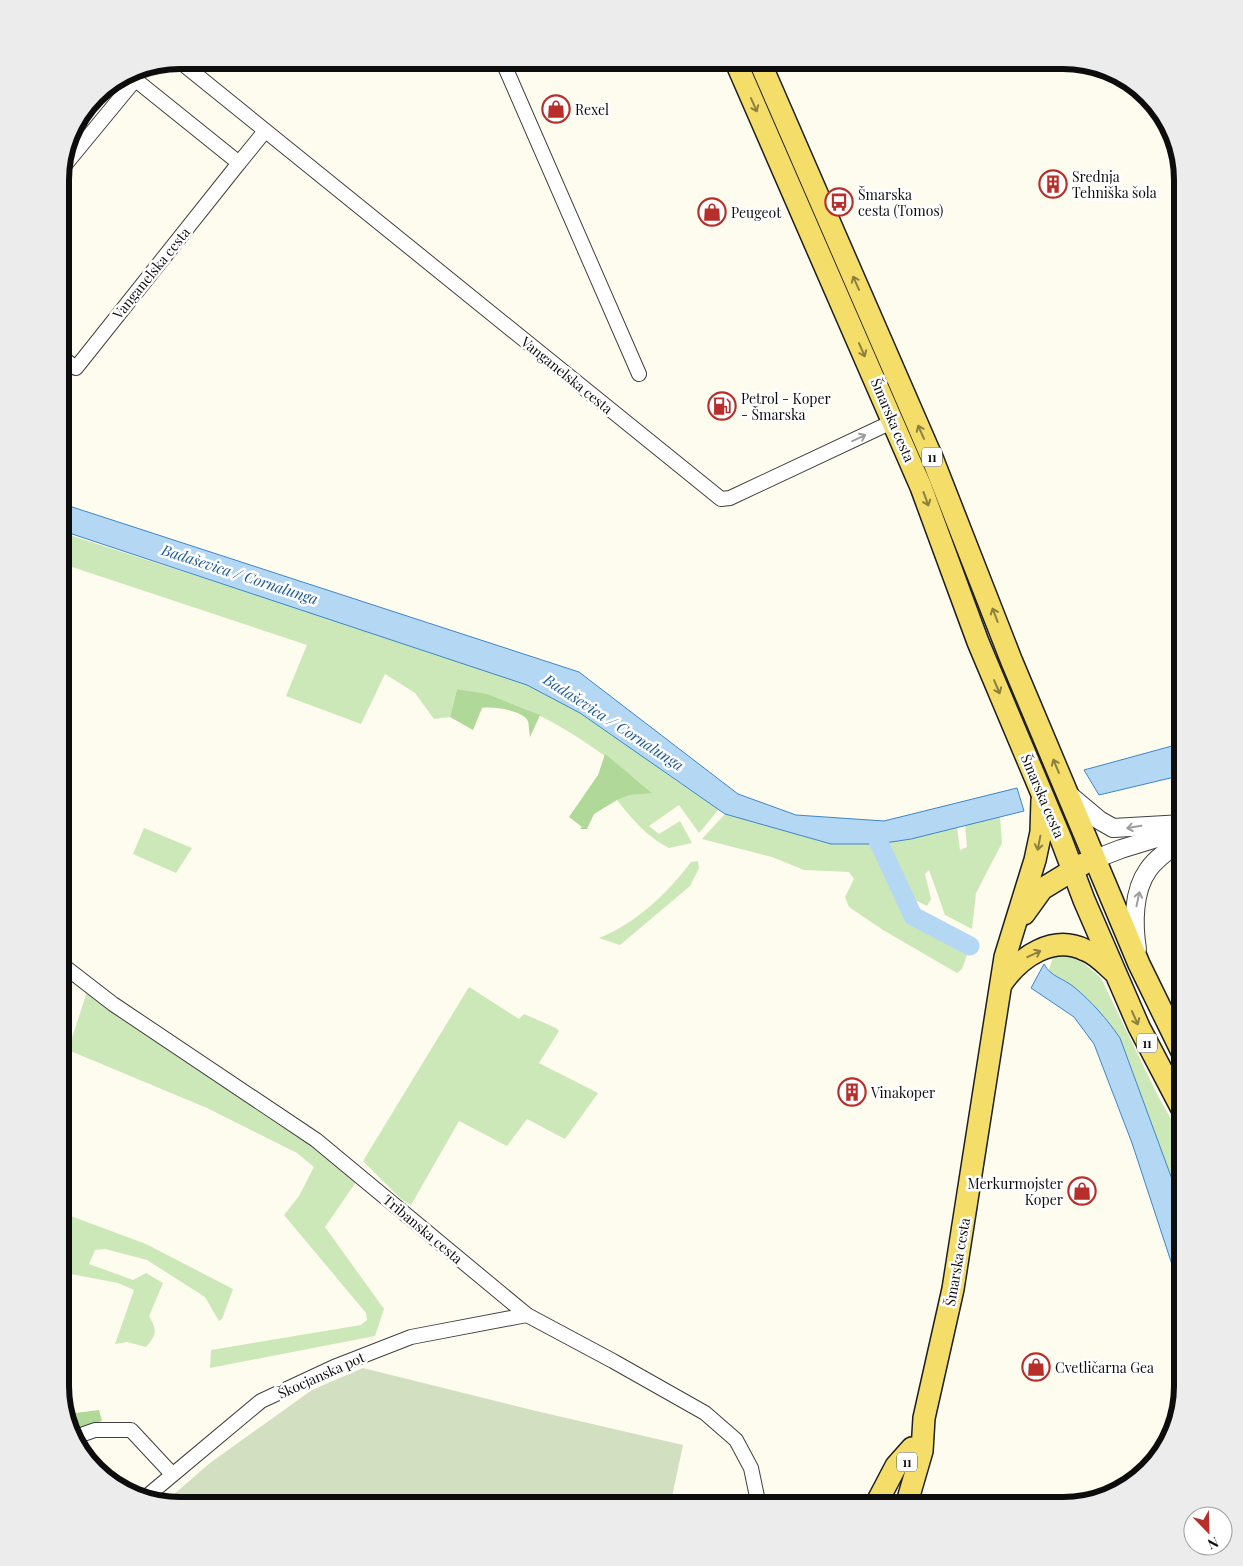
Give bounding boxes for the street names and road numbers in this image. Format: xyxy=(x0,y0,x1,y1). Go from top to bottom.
street label: Vanganelska cesta xyxy=(107,223,194,324)
street label: Vanganelska cesta xyxy=(516,331,617,418)
street label: Šmarska cesta xyxy=(867,375,919,465)
road number: 11 xyxy=(922,448,942,467)
street label: Šmarska cesta xyxy=(1017,751,1069,841)
road number: 11 xyxy=(1137,1034,1157,1052)
street label: Tribanska cesta xyxy=(379,1190,467,1268)
street label: Šmarska cesta xyxy=(940,1216,974,1308)
street label: Škocjanska pot xyxy=(275,1347,368,1403)
road number: 11 xyxy=(897,1452,917,1471)

